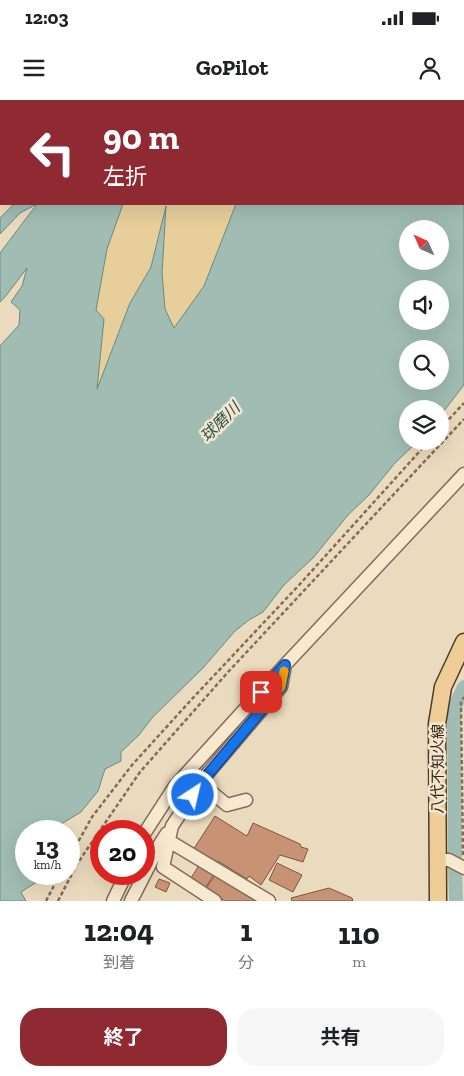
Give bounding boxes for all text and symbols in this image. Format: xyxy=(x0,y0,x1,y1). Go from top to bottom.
text: 12:03 xyxy=(25,6,69,29)
icon: menu xyxy=(20,54,48,82)
text: GoPilot xyxy=(196,54,268,81)
icon: person xyxy=(416,54,444,82)
text: 90 m xyxy=(103,116,179,158)
icon: left xyxy=(20,120,85,185)
text: 左折 xyxy=(103,163,147,190)
north arrow xyxy=(399,220,449,270)
map controls xyxy=(399,220,449,450)
button: sound xyxy=(399,280,449,330)
button: search xyxy=(399,340,449,390)
water label: 球磨川 xyxy=(196,397,245,446)
button: layers xyxy=(399,400,449,450)
pin xyxy=(240,671,282,713)
icon: arrive xyxy=(247,678,275,706)
street label: 八代不知火線 xyxy=(429,724,447,814)
position arrow xyxy=(166,768,218,820)
speed limit sign: 20 xyxy=(90,820,155,885)
text: 13 xyxy=(36,831,59,861)
text: km/h xyxy=(34,858,61,872)
text: 12:04 xyxy=(84,913,154,949)
text: 1 xyxy=(240,913,252,949)
text: 110 xyxy=(338,916,380,952)
text: m xyxy=(352,952,366,971)
text: 到着 xyxy=(103,953,135,972)
text: 分 xyxy=(238,953,254,972)
button: 終了 xyxy=(20,1008,227,1066)
button: 共有 xyxy=(237,1008,444,1066)

